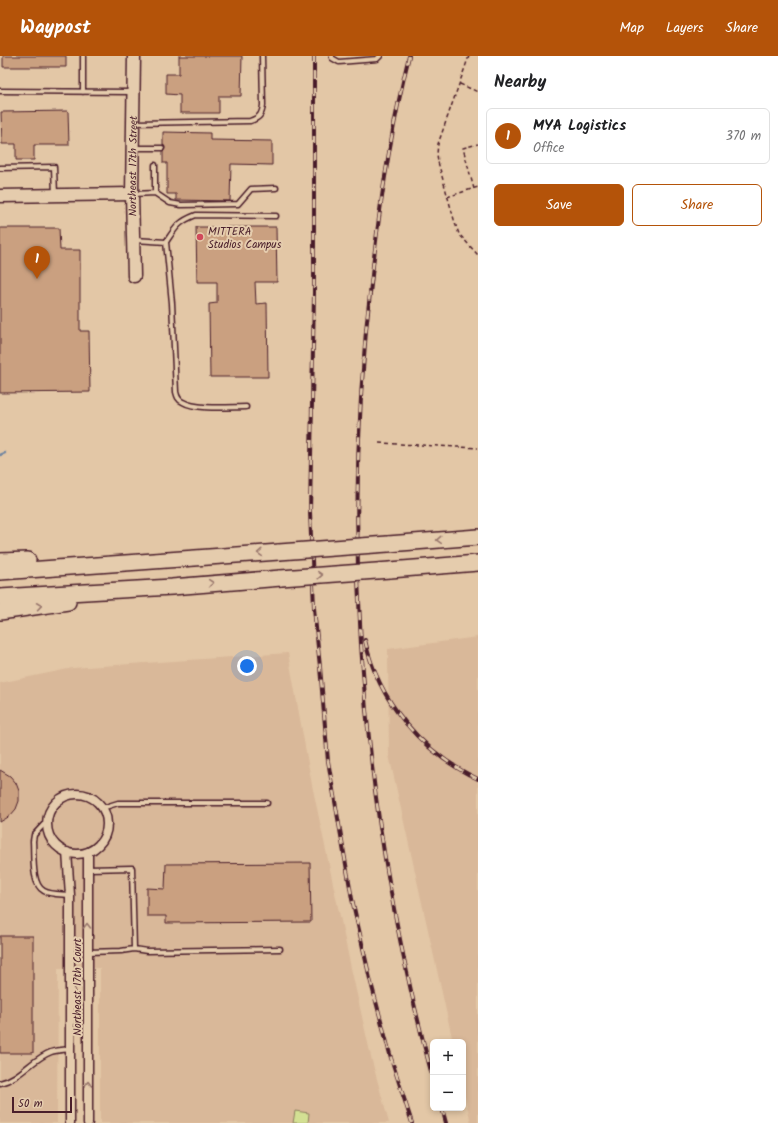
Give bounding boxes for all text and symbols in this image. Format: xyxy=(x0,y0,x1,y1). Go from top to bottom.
text: Waypost xyxy=(20,13,91,43)
text: Map xyxy=(620,17,644,39)
text: Layers xyxy=(666,17,704,39)
text: Share xyxy=(726,17,758,39)
text: Nearby xyxy=(494,69,546,96)
text: MYA Logistics xyxy=(533,114,626,138)
street label: Northeast 17th Street xyxy=(124,115,143,217)
text: 1 xyxy=(506,126,510,147)
text: 370 m xyxy=(726,126,761,147)
text: Office xyxy=(533,138,564,159)
button: Save xyxy=(494,184,624,226)
button: Share xyxy=(632,184,762,226)
place label: MITTERA Studios Campus xyxy=(208,223,282,254)
marker: MITTERA Studios Campus xyxy=(195,232,205,242)
pin: 1 xyxy=(24,246,50,279)
one-way arrow xyxy=(436,536,442,545)
one-way arrow xyxy=(257,548,263,557)
one-way arrow xyxy=(317,570,323,579)
one-way arrow xyxy=(208,579,214,588)
one-way arrow xyxy=(35,602,42,611)
your location xyxy=(237,656,257,676)
one-way arrow xyxy=(83,923,92,929)
street label: Northeast 17th Court xyxy=(69,937,87,1036)
map controls xyxy=(430,1039,466,1111)
button: + xyxy=(430,1039,466,1075)
button: − xyxy=(430,1075,466,1111)
one-way arrow xyxy=(84,1081,92,1087)
scale bar xyxy=(12,1095,72,1114)
text: 50 m xyxy=(18,1095,43,1113)

